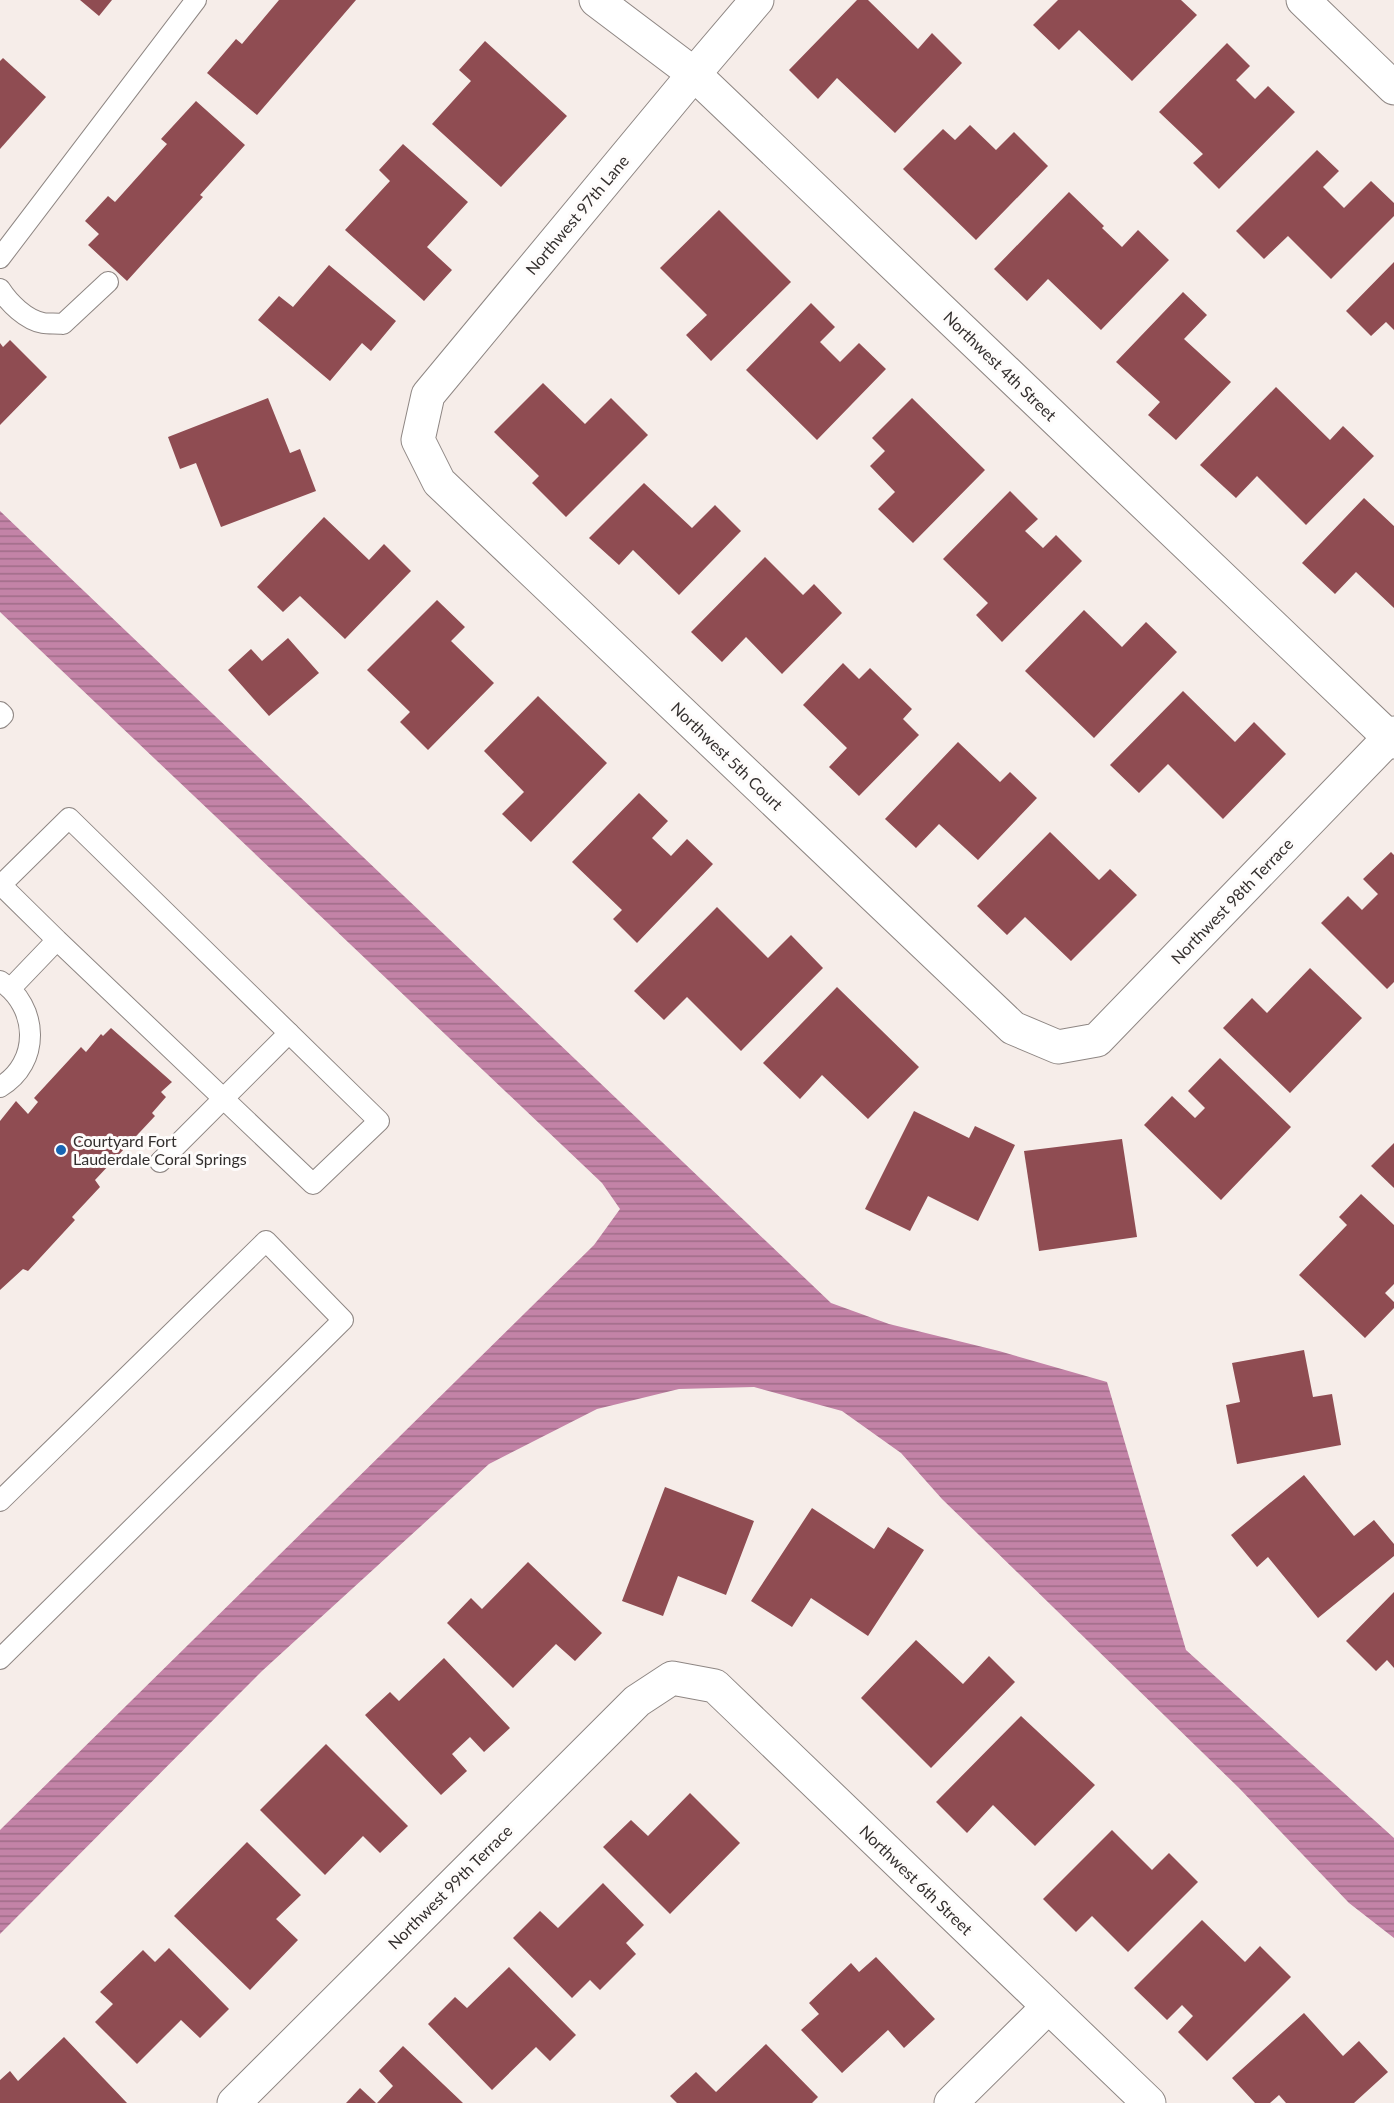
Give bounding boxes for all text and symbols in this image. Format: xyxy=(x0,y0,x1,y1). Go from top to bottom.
street label: Northwest 97th Lane xyxy=(521,151,632,278)
street label: Northwest 4th Street xyxy=(940,307,1061,425)
street label: Northwest 5th Court xyxy=(668,698,787,814)
street label: Northwest 98th Terrace xyxy=(1167,834,1297,967)
place label: Courtyard Fort Lauderdale Coral Springs xyxy=(73,1131,247,1168)
marker: Courtyard Fort Lauderdale Coral Springs xyxy=(54,1143,68,1157)
street label: Northwest 99th Terrace xyxy=(384,1821,516,1953)
street label: Northwest 6th Street xyxy=(856,1821,977,1939)

